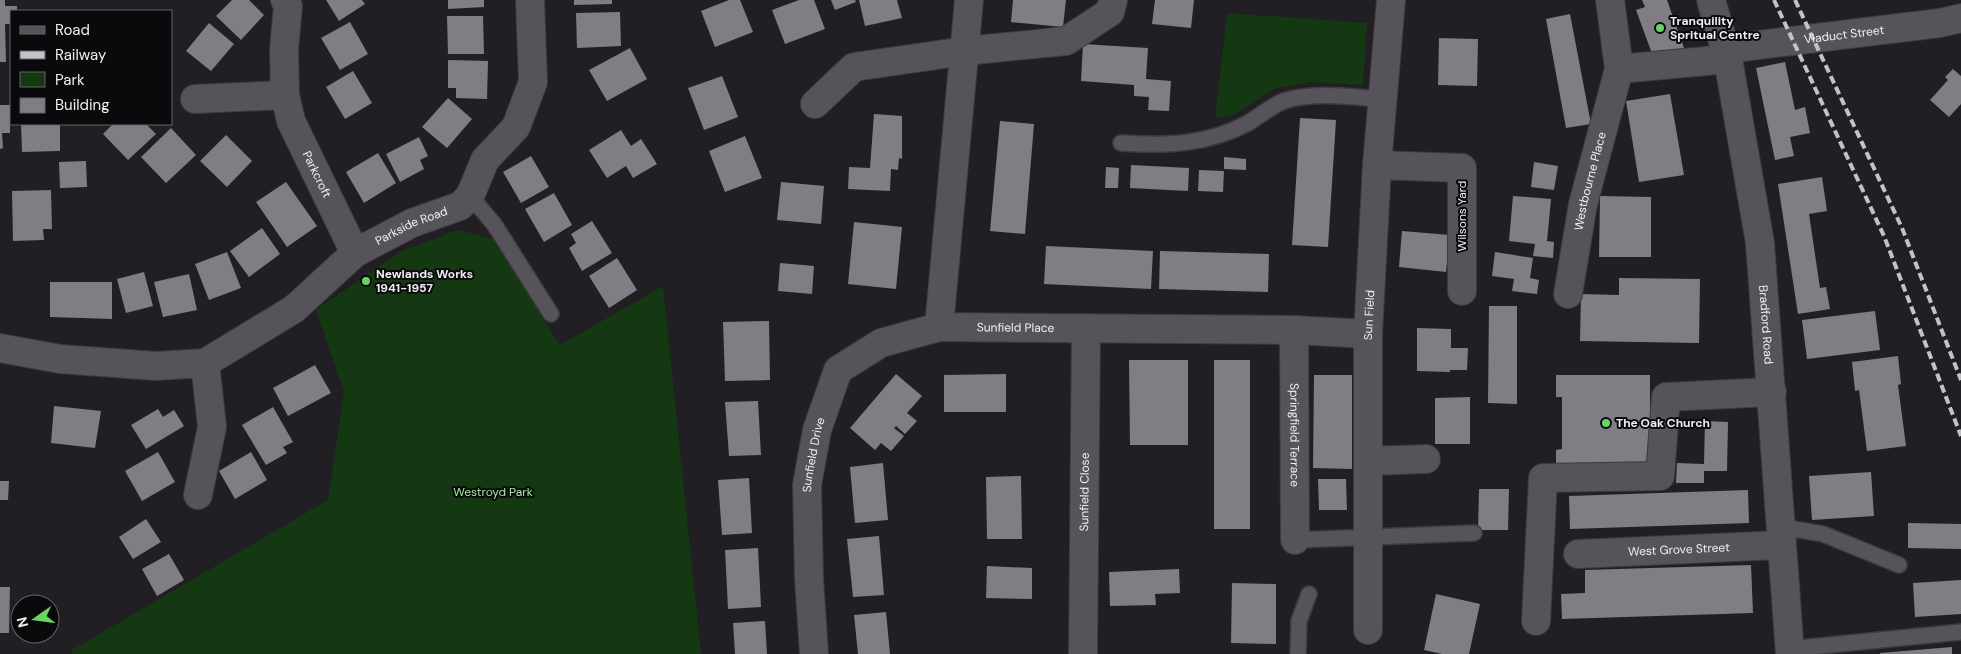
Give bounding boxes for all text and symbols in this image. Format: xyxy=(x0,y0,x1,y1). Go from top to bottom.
legend xyxy=(10,10,172,125)
place label: Tranquility Spritual Centre xyxy=(1670,13,1760,43)
text: Road xyxy=(55,20,90,40)
marker: Tranquility Spritual Centre xyxy=(1654,22,1666,34)
street label: Viaduct Street xyxy=(1803,22,1885,47)
text: Railway xyxy=(55,45,107,65)
text: Park xyxy=(55,70,85,90)
text: Building xyxy=(55,95,110,115)
street label: Westbourne Place xyxy=(1571,130,1610,232)
street label: Parkcroft xyxy=(299,148,335,201)
street label: Wilsons Yard xyxy=(1454,181,1470,251)
street label: Parkside Road xyxy=(372,203,450,249)
place label: Newlands Works 1941-1957 xyxy=(376,266,473,296)
marker: Newlands Works 1941-1957 xyxy=(360,275,372,287)
street label: Bradford Road xyxy=(1755,284,1777,365)
street label: Sun Field xyxy=(1360,289,1378,340)
street label: Sunfield Place xyxy=(977,319,1055,336)
street label: Springfield Terrace xyxy=(1286,383,1303,487)
street label: Sunfield Drive xyxy=(799,415,829,492)
place label: The Oak Church xyxy=(1616,415,1710,431)
marker: The Oak Church xyxy=(1600,417,1612,429)
street label: Sunfield Close xyxy=(1076,452,1093,532)
park label: Westroyd Park xyxy=(453,484,533,500)
street label: West Grove Street xyxy=(1628,539,1730,560)
north arrow xyxy=(10,594,60,644)
text: N xyxy=(12,615,32,629)

